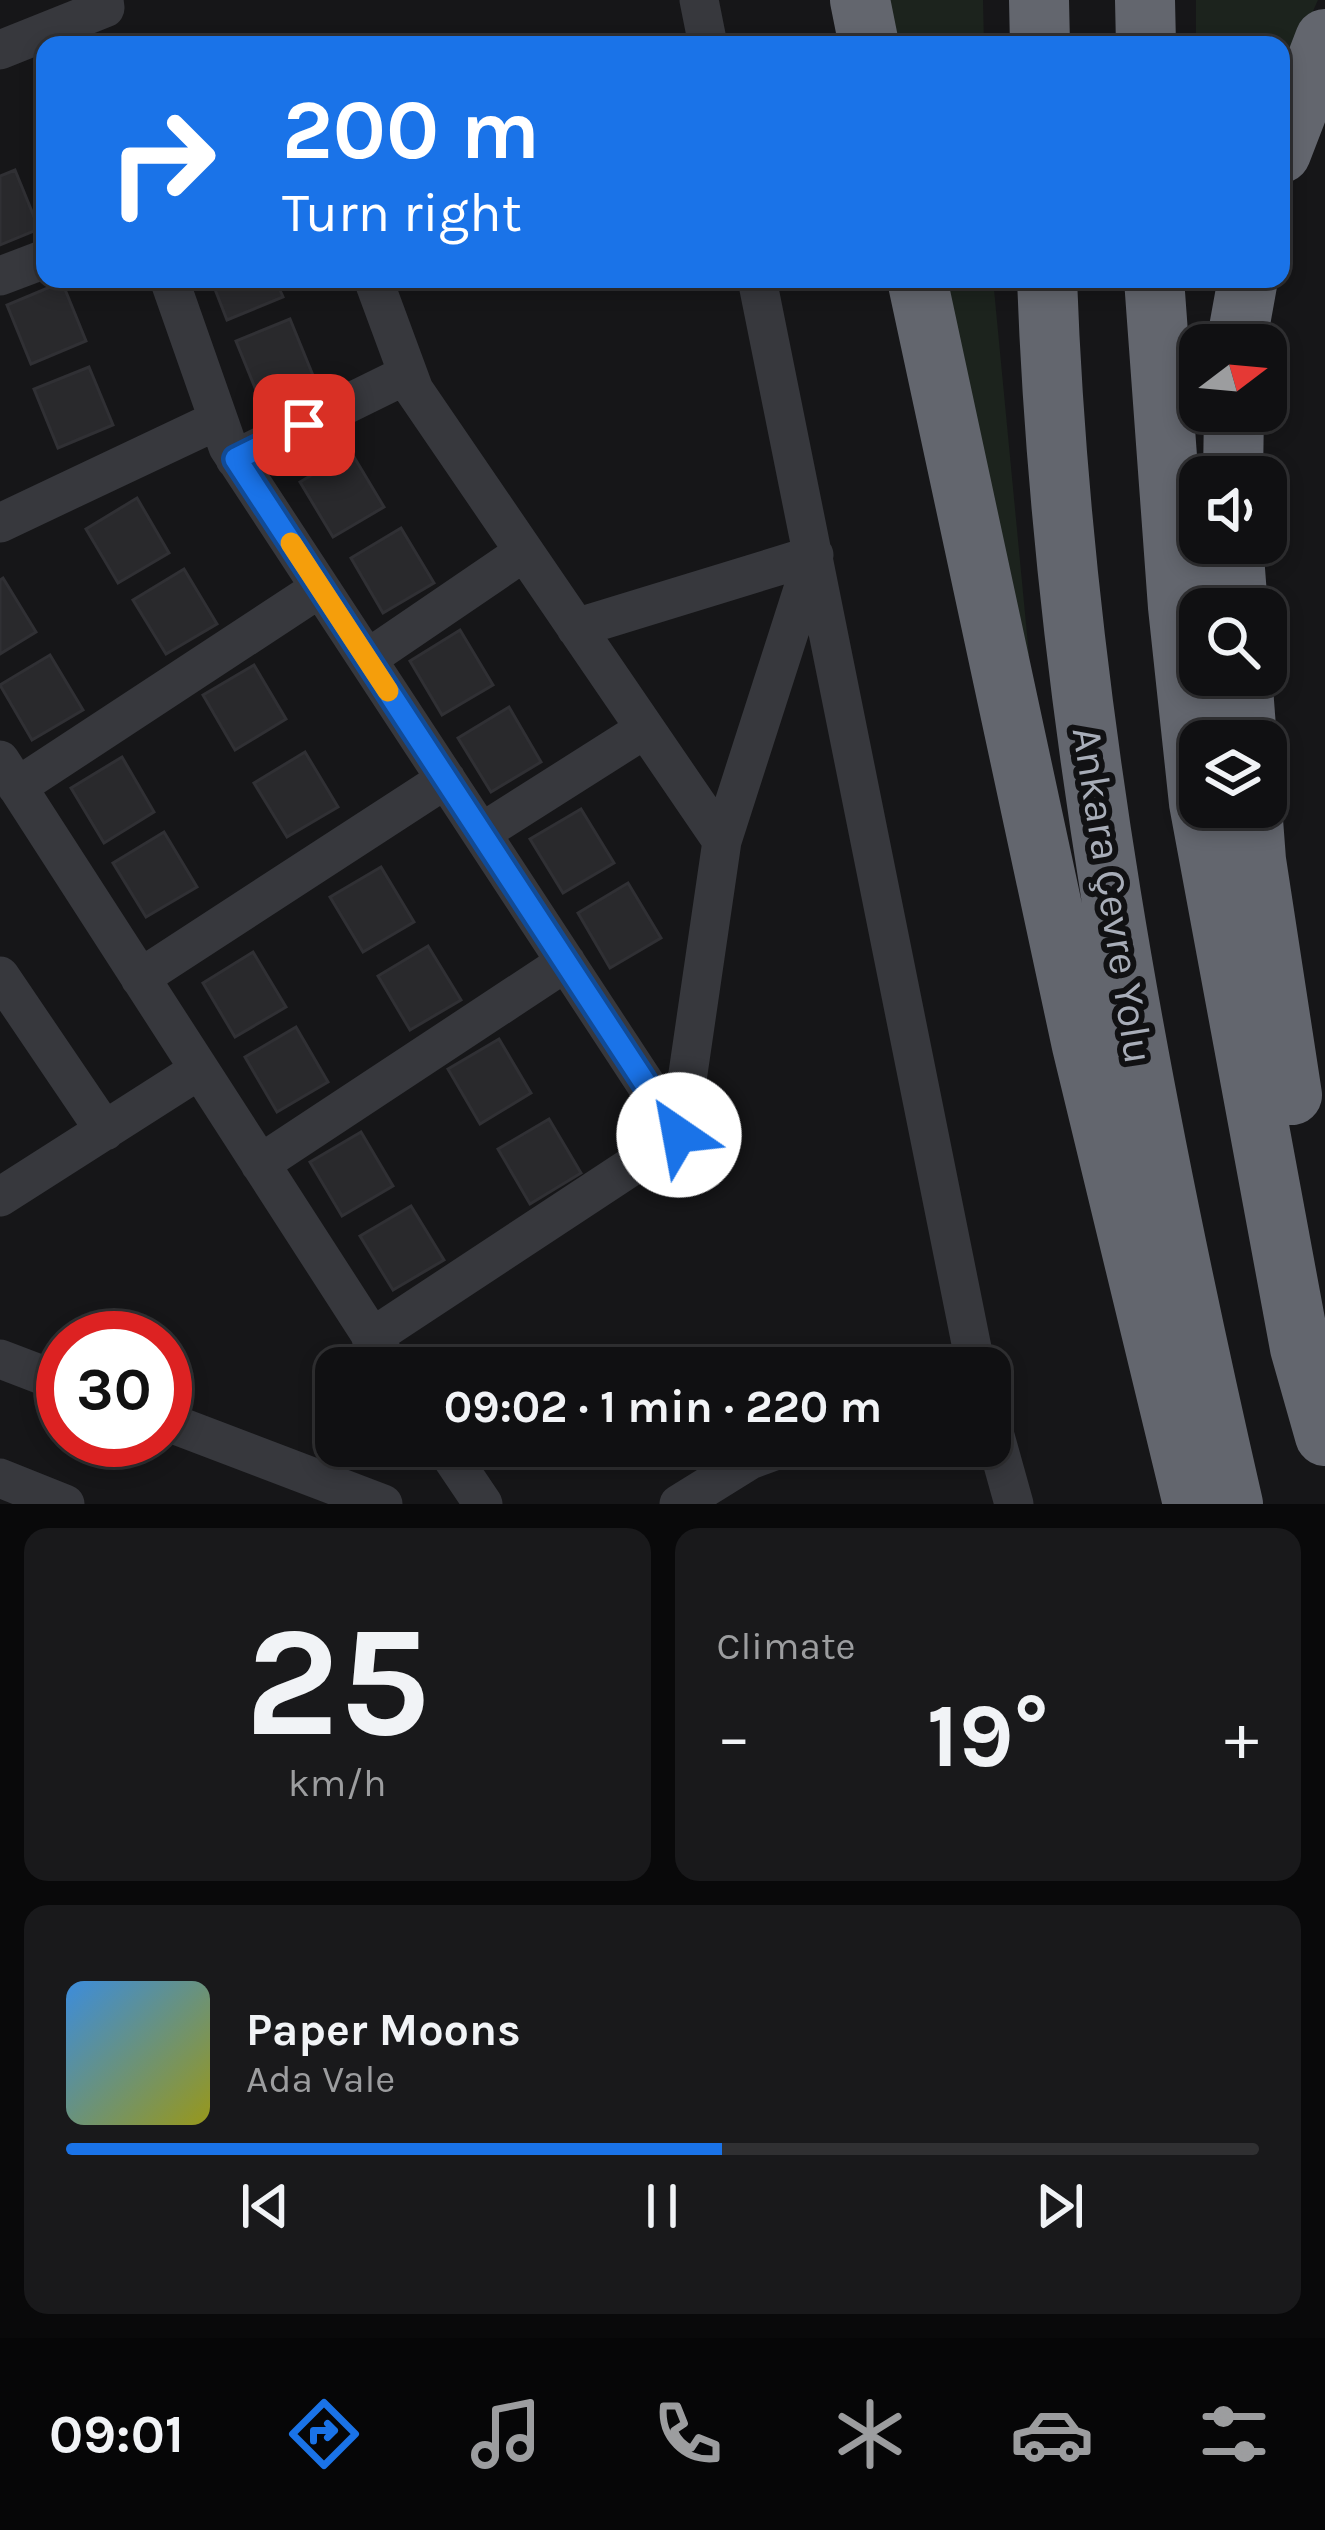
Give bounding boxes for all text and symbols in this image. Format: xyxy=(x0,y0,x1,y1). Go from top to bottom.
text: 200 m xyxy=(282,81,540,179)
icon: right xyxy=(84,84,240,240)
text: Turn right xyxy=(282,181,522,245)
north arrow xyxy=(1179,324,1287,432)
map controls xyxy=(1179,324,1287,828)
pin xyxy=(253,374,355,476)
icon: arrive xyxy=(271,392,337,458)
button: sound xyxy=(1179,456,1287,564)
button: search xyxy=(1179,588,1287,696)
button: layers xyxy=(1179,720,1287,828)
street label: Ankara Çevre Yolu xyxy=(1062,723,1164,1067)
position arrow xyxy=(616,1072,742,1198)
speed limit sign: 30 xyxy=(36,1311,192,1467)
text: 09:02 · 1 min · 220 m xyxy=(444,1381,882,1433)
text: 25 xyxy=(245,1591,430,1773)
text: Climate xyxy=(717,1623,856,1669)
text: 19° xyxy=(927,1683,1049,1789)
text: − xyxy=(717,1698,751,1776)
text: + xyxy=(1224,1698,1259,1776)
text: km/h xyxy=(288,1760,387,1806)
text: Paper Moons xyxy=(246,2004,521,2056)
text: Ada Vale xyxy=(246,2056,395,2102)
icon: previous xyxy=(232,2173,298,2239)
icon: pause xyxy=(629,2173,695,2239)
icon: next xyxy=(1027,2173,1093,2239)
icon: directions xyxy=(282,2392,366,2476)
icon: music xyxy=(464,2392,548,2476)
icon: phone xyxy=(646,2392,730,2476)
icon: climate xyxy=(828,2392,912,2476)
icon: car xyxy=(1010,2392,1094,2476)
icon: filters xyxy=(1192,2392,1276,2476)
text: 09:01 xyxy=(49,2402,184,2466)

